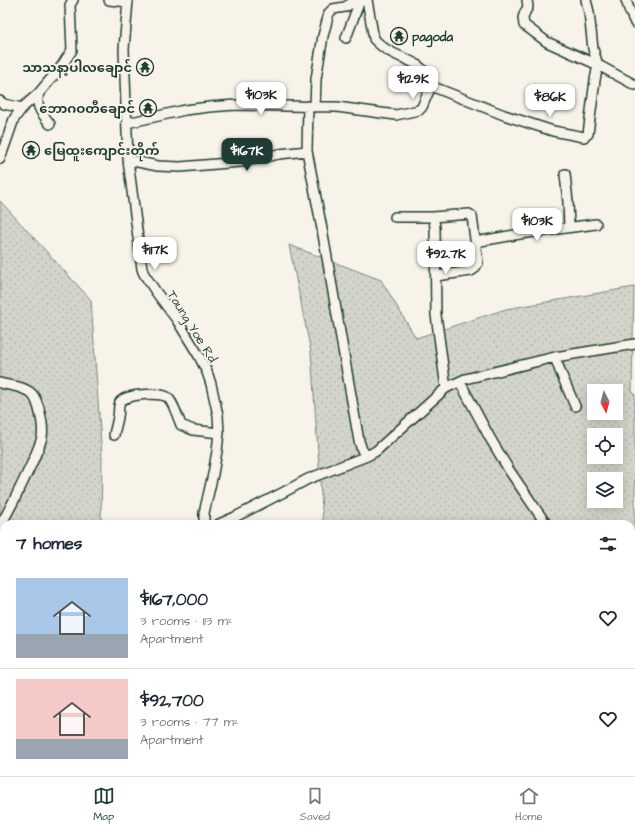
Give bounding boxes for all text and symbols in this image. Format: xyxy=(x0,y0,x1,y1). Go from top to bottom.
temple icon: pagoda xyxy=(389,26,409,46)
place label: pagoda xyxy=(412,28,454,48)
temple icon: သာသနာ့ပါလချောင် xyxy=(135,57,155,77)
place label: သာသနာ့ပါလချောင် xyxy=(22,58,132,79)
pin: $129K xyxy=(385,66,441,100)
text: $129K xyxy=(397,70,429,88)
pin: $103K xyxy=(233,82,289,116)
pin: $86K xyxy=(526,84,574,118)
text: $103K xyxy=(245,86,277,104)
text: $86K xyxy=(534,88,566,106)
temple icon: ဘောဂဝတီချောင် xyxy=(138,98,158,118)
place label: ဘောဂဝတီချောင် xyxy=(39,99,135,120)
pin: $167K xyxy=(219,138,275,172)
temple icon: မြေထူးကျောင်းတိုက် xyxy=(21,140,41,160)
place label: မြေထူးကျောင်းတိုက် xyxy=(44,141,159,162)
text: $167K xyxy=(231,142,263,160)
pin: $103K xyxy=(509,208,565,242)
text: $103K xyxy=(521,212,553,230)
pin: $117K xyxy=(127,237,183,271)
text: $117K xyxy=(142,241,168,259)
pin: $92.7K xyxy=(413,241,479,275)
text: $92.7K xyxy=(426,245,466,263)
street label: Taung Yoe Rd xyxy=(162,287,222,367)
north arrow xyxy=(587,384,623,420)
map controls xyxy=(587,384,623,508)
button: locate xyxy=(587,428,623,464)
button: layers xyxy=(587,472,623,508)
text: 7 homes xyxy=(16,532,82,556)
icon: filters xyxy=(597,533,619,555)
text: $167,000 xyxy=(140,588,208,612)
icon: home xyxy=(48,594,96,642)
icon: heart xyxy=(597,607,619,629)
text: 3 rooms · 113 m² xyxy=(140,612,233,630)
text: Apartment xyxy=(140,630,204,648)
text: $92,700 xyxy=(140,689,204,713)
icon: home xyxy=(48,695,96,743)
icon: heart xyxy=(597,708,619,730)
text: 3 rooms · 77 m² xyxy=(140,713,239,731)
text: Apartment xyxy=(140,731,204,749)
tab: Map xyxy=(93,785,115,824)
tab: Saved xyxy=(300,785,330,824)
tab: Home xyxy=(515,785,542,824)

